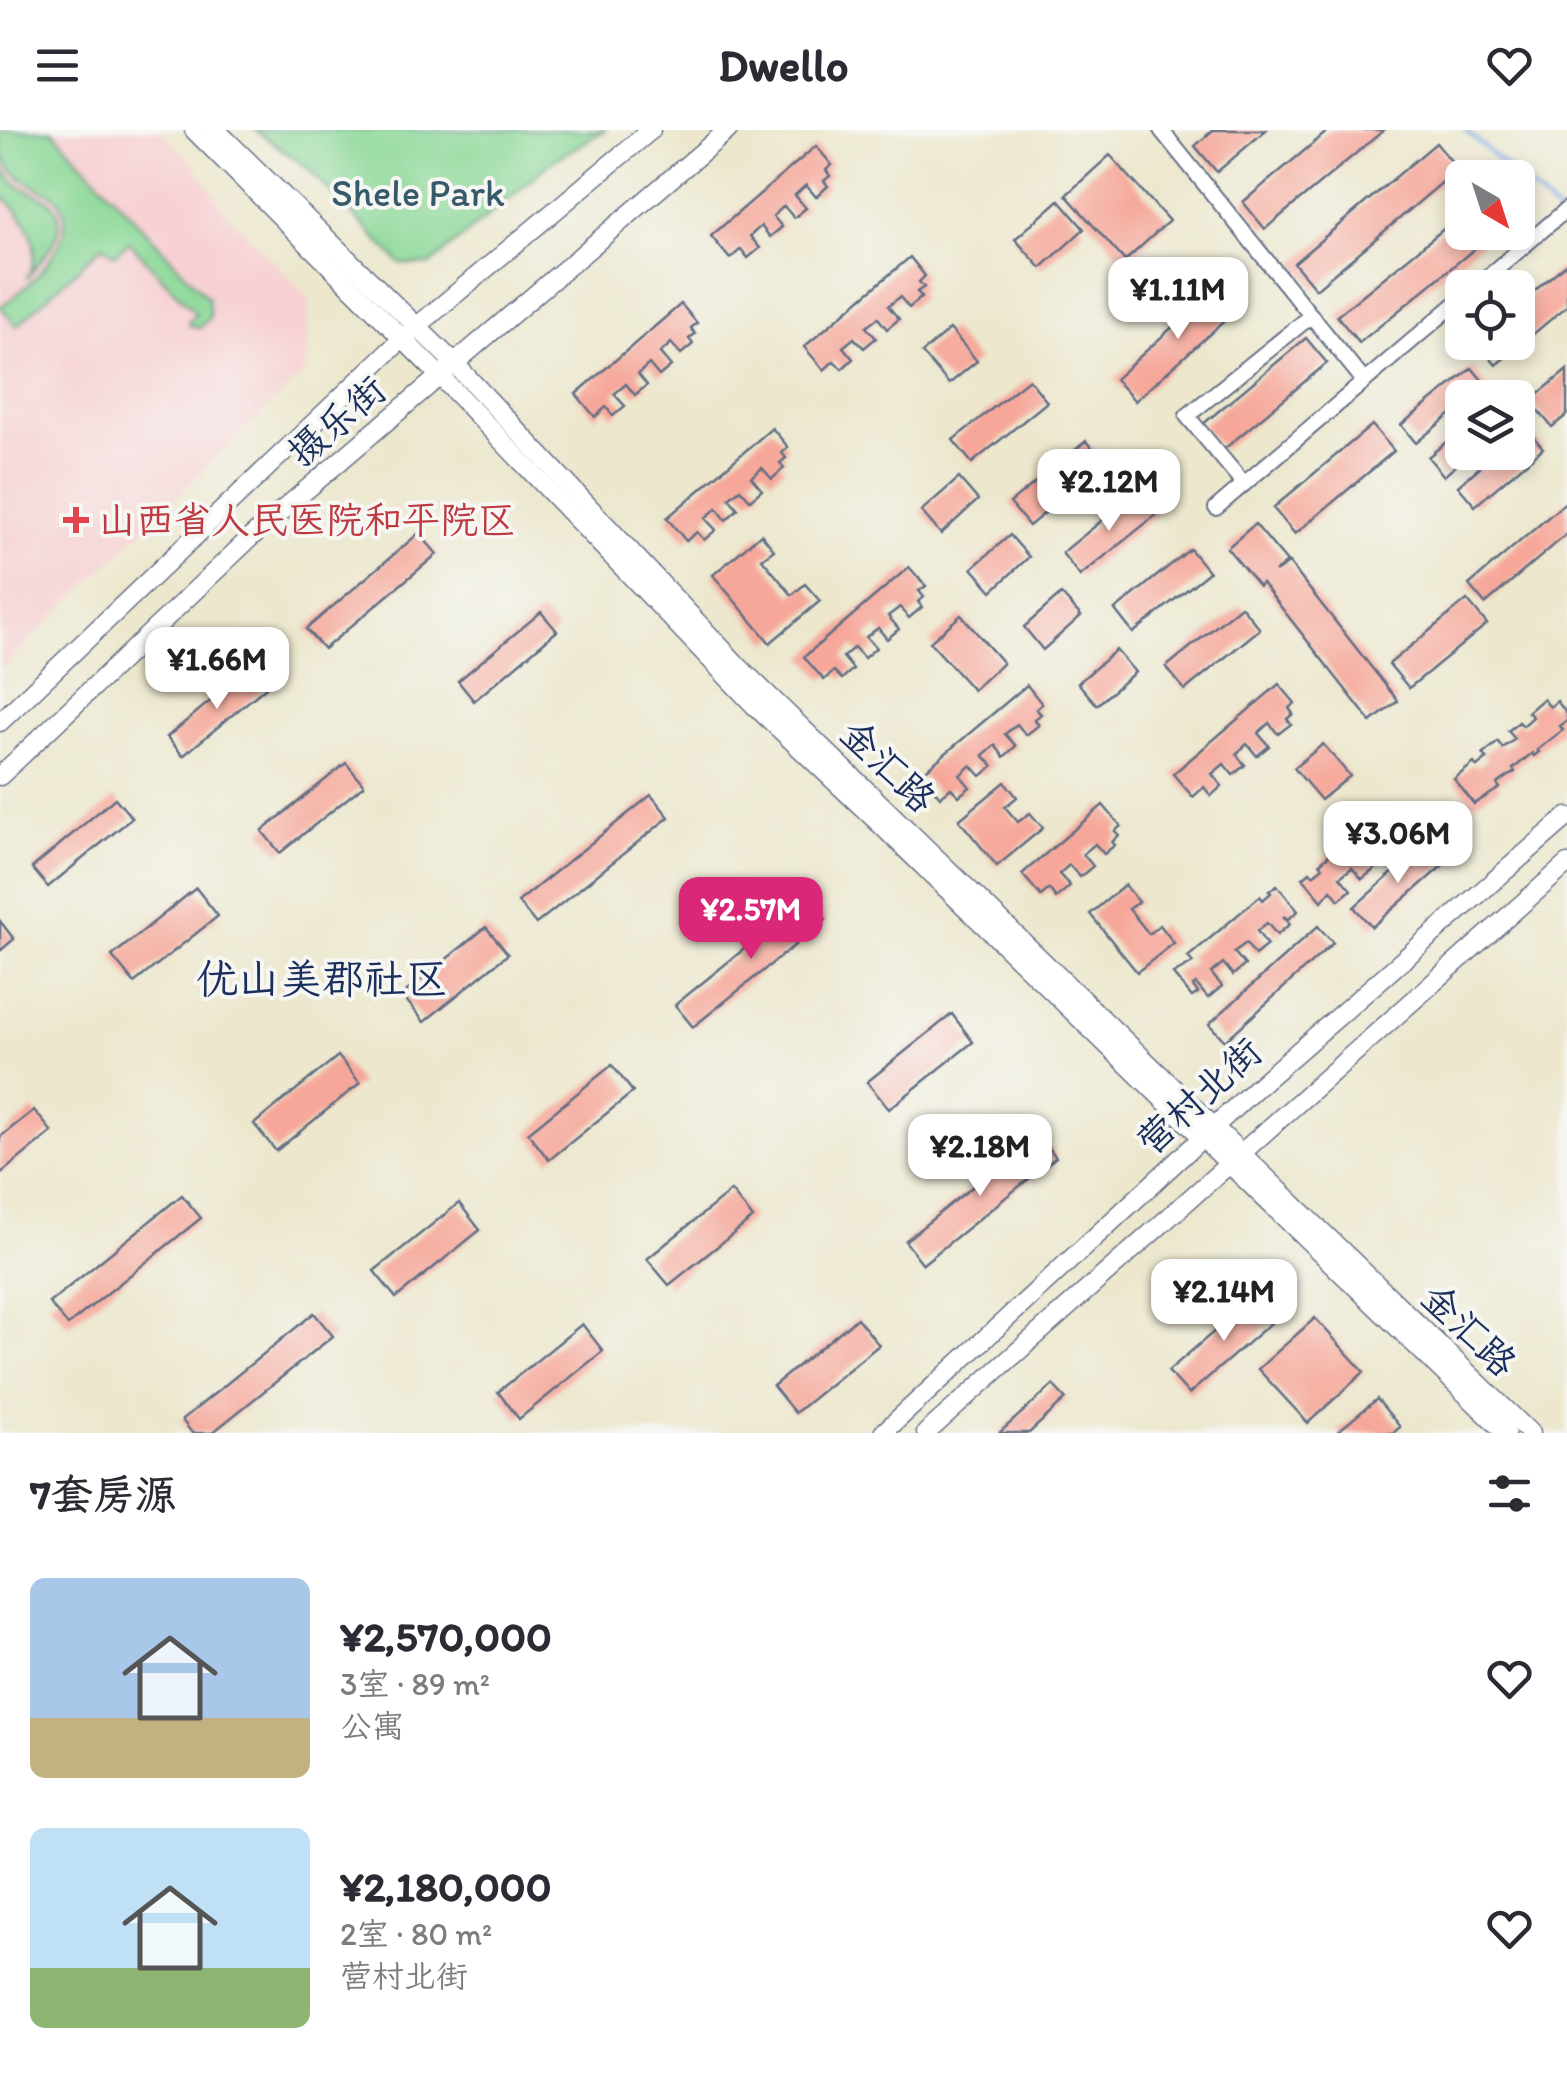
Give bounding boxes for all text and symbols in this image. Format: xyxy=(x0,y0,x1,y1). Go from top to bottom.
icon: menu xyxy=(30,38,85,93)
text: Dwello xyxy=(718,38,849,92)
icon: heart xyxy=(1482,38,1537,93)
north arrow xyxy=(1445,160,1535,250)
map controls xyxy=(1445,160,1535,470)
park label: Shele Park xyxy=(331,170,505,216)
pin: ¥1.11M xyxy=(1097,257,1259,342)
text: ¥1.11M xyxy=(1130,270,1226,308)
button: locate xyxy=(1445,270,1535,360)
street label: 摄乐街 xyxy=(279,366,395,476)
button: layers xyxy=(1445,380,1535,470)
pin: ¥2.12M xyxy=(1028,449,1190,534)
text: ¥2.12M xyxy=(1059,462,1159,500)
place label: 山西省人民医院和平院区 xyxy=(98,497,516,543)
marker: 山西省人民医院和平院区 xyxy=(63,507,89,533)
pin: ¥1.66M xyxy=(136,627,298,712)
text: ¥1.66M xyxy=(167,640,267,678)
street label: 金汇路 xyxy=(831,710,945,822)
pin: ¥3.06M xyxy=(1317,801,1479,886)
text: ¥3.06M xyxy=(1345,814,1451,852)
pin: ¥2.57M xyxy=(670,877,832,962)
text: ¥2.57M xyxy=(701,890,801,928)
district label: 优山美郡社区 xyxy=(196,953,448,1004)
street label: 营村北街 xyxy=(1127,1028,1271,1164)
pin: ¥2.18M xyxy=(899,1114,1061,1199)
text: ¥2.18M xyxy=(930,1127,1030,1165)
pin: ¥2.14M xyxy=(1143,1259,1305,1344)
text: ¥2.14M xyxy=(1173,1272,1275,1310)
street label: 金汇路 xyxy=(1412,1274,1526,1386)
icon: filters xyxy=(1482,1466,1537,1521)
text: 7套房源 xyxy=(30,1469,177,1520)
text: ¥2,570,000 xyxy=(340,1611,552,1662)
icon: home xyxy=(110,1618,230,1738)
icon: heart xyxy=(1482,1651,1537,1706)
text: 3室 · 89 m² xyxy=(340,1665,490,1703)
text: 公寓 xyxy=(340,1707,404,1745)
text: ¥2,180,000 xyxy=(340,1861,552,1912)
icon: home xyxy=(110,1868,230,1988)
icon: heart xyxy=(1482,1901,1537,1956)
text: 2室 · 80 m² xyxy=(340,1915,492,1953)
text: 营村北街 xyxy=(340,1957,468,1995)

